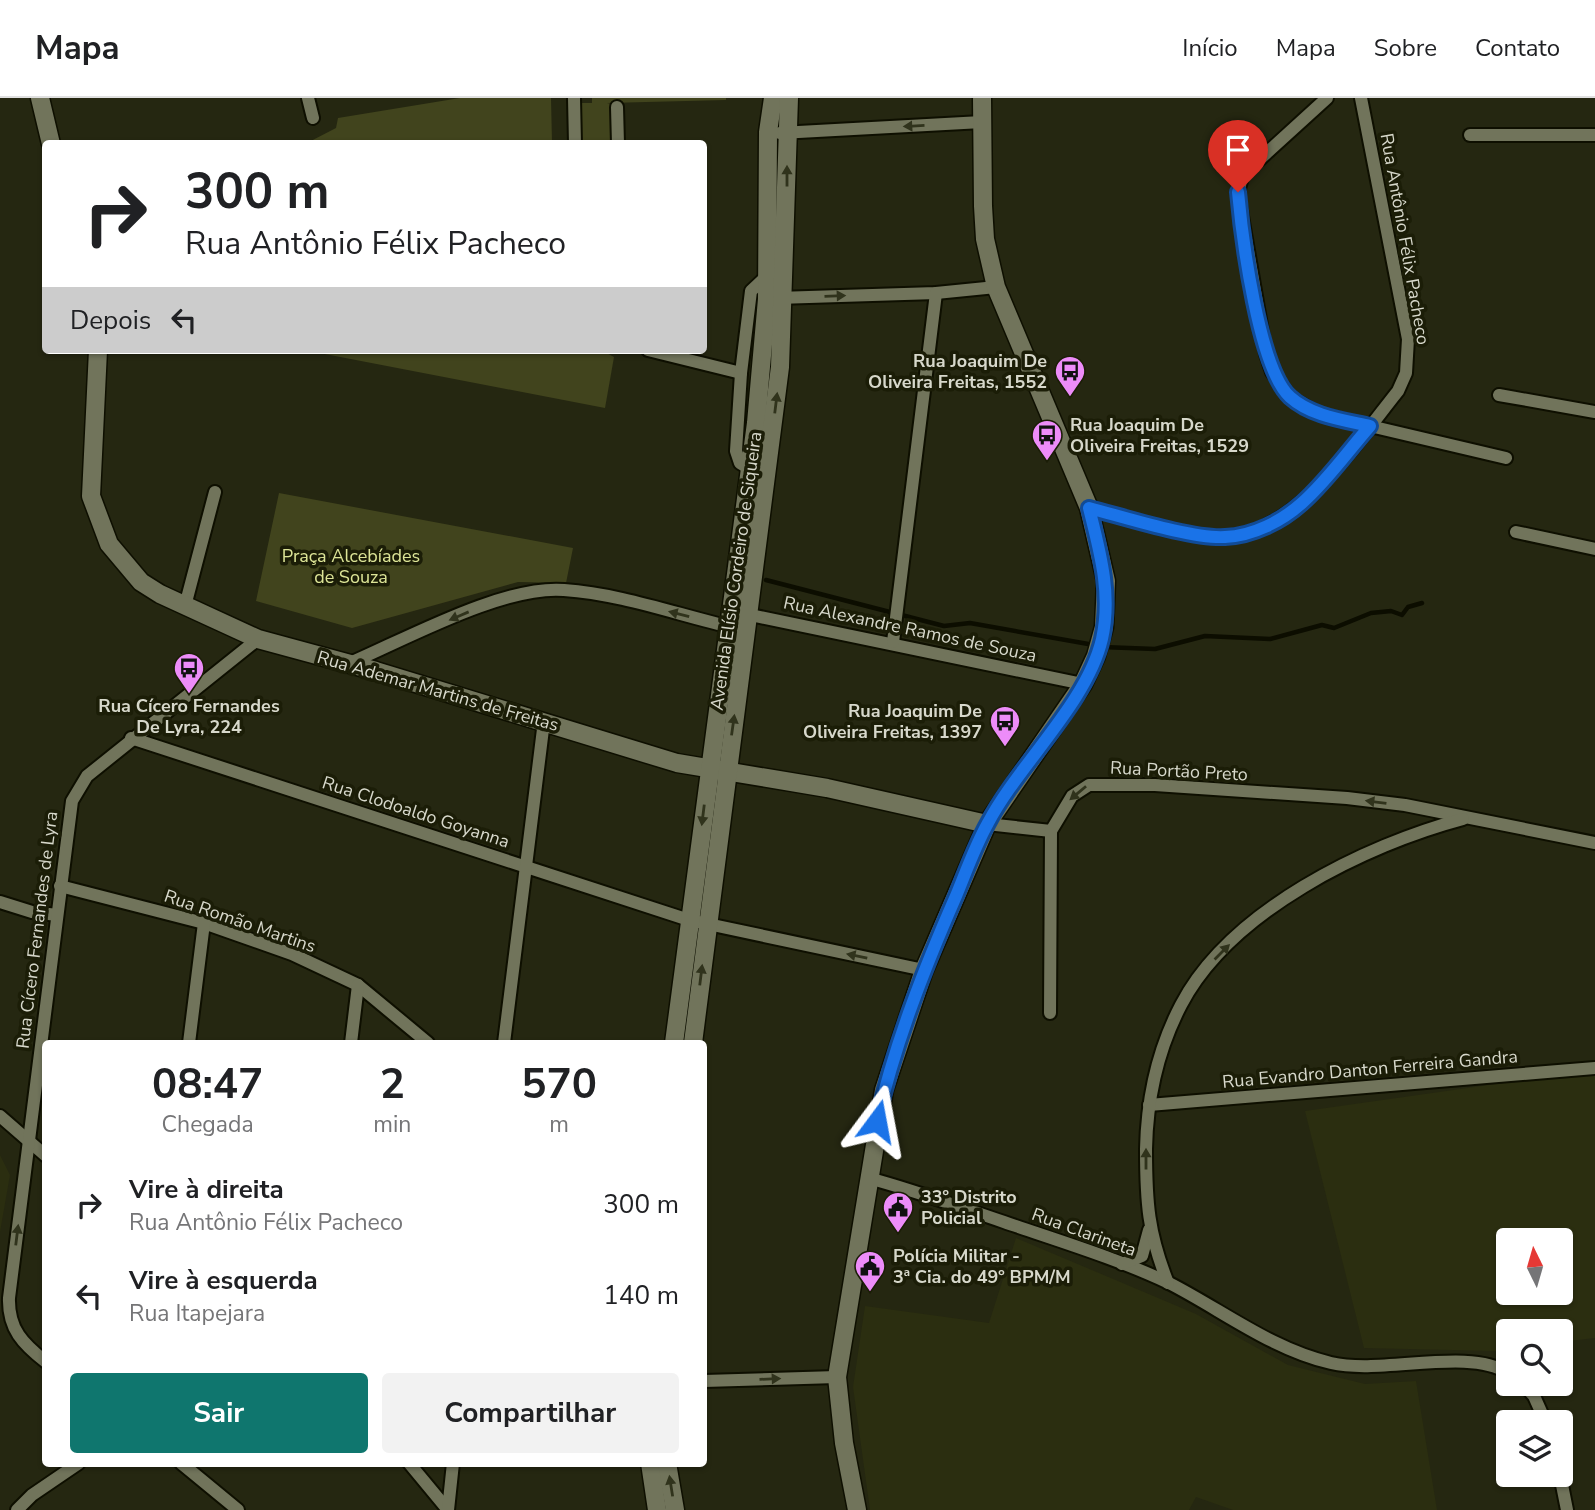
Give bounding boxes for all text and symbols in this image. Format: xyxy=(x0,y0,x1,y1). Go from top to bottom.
text: Mapa xyxy=(35,26,120,71)
text: Início xyxy=(1182,32,1238,64)
text: Mapa xyxy=(1276,32,1336,64)
text: Sobre xyxy=(1374,32,1437,64)
text: Contato xyxy=(1475,32,1560,64)
pin xyxy=(1208,120,1268,192)
one-way arrow xyxy=(903,121,925,132)
icon: arrive xyxy=(1219,131,1257,169)
street label: Rua Antônio Félix Pacheco xyxy=(1375,131,1435,347)
text: 300 m xyxy=(185,158,329,225)
one-way arrow xyxy=(781,164,792,186)
icon: right xyxy=(70,168,161,259)
text: Rua Antônio Félix Pacheco xyxy=(185,222,566,265)
one-way arrow xyxy=(824,291,846,302)
icon: left xyxy=(165,301,203,339)
text: Depois xyxy=(70,303,151,338)
place label: Rua Joaquim De Oliveira Freitas, 1552 xyxy=(868,349,1047,394)
bus stop icon: Rua Joaquim De Oliveira Freitas, 1552 xyxy=(1053,354,1087,398)
one-way arrow xyxy=(770,391,781,413)
place label: Rua Joaquim De Oliveira Freitas, 1529 xyxy=(1070,413,1249,458)
bus stop icon: Rua Joaquim De Oliveira Freitas, 1529 xyxy=(1030,418,1064,462)
street label: Avenida Elísio Cordeiro de Siqueira xyxy=(705,430,767,712)
park label: Praça Alcebíades de Souza xyxy=(282,544,420,589)
street label: Rua Alexandre Ramos de Souza xyxy=(781,590,1039,668)
one-way arrow xyxy=(668,608,690,619)
one-way arrow xyxy=(449,610,469,622)
street label: Rua Ademar Martins de Freitas xyxy=(314,645,562,737)
bus stop icon: Rua Cícero Fernandes De Lyra, 224 xyxy=(172,651,206,695)
place label: Rua Cícero Fernandes De Lyra, 224 xyxy=(98,694,280,739)
place label: Rua Joaquim De Oliveira Freitas, 1397 xyxy=(803,699,982,744)
bus stop icon: Rua Joaquim De Oliveira Freitas, 1397 xyxy=(988,704,1022,748)
one-way arrow xyxy=(728,714,739,736)
street label: Rua Portão Preto xyxy=(1109,755,1249,787)
street label: Rua Clodoaldo Goyanna xyxy=(319,770,513,854)
one-way arrow xyxy=(1070,786,1088,801)
one-way arrow xyxy=(1364,796,1386,807)
one-way arrow xyxy=(697,804,708,826)
street label: Rua Cícero Fernandes de Lyra xyxy=(11,810,63,1050)
street label: Rua Romão Martins xyxy=(161,884,319,958)
one-way arrow xyxy=(1214,944,1230,961)
one-way arrow xyxy=(846,950,868,961)
one-way arrow xyxy=(696,964,707,986)
street label: Rua Evandro Danton Ferreira Gandra xyxy=(1221,1044,1519,1094)
text: 08:47 xyxy=(152,1056,263,1113)
text: 2 xyxy=(380,1056,405,1113)
text: 570 xyxy=(521,1056,597,1113)
position arrow xyxy=(840,1084,914,1158)
text: Chegada xyxy=(162,1109,254,1140)
text: min xyxy=(373,1109,411,1140)
text: m xyxy=(549,1109,569,1140)
one-way arrow xyxy=(1140,1148,1152,1170)
text: Vire à direita xyxy=(129,1172,284,1207)
place label: 33º Distrito Policial xyxy=(921,1185,1017,1230)
icon: right xyxy=(70,1186,108,1224)
text: 300 m xyxy=(603,1187,679,1222)
public building icon: 33º Distrito Policial xyxy=(881,1190,915,1234)
street label: Rua Clarineta xyxy=(1028,1202,1140,1262)
text: Rua Antônio Félix Pacheco xyxy=(129,1207,403,1238)
one-way arrow xyxy=(11,1224,22,1246)
north arrow xyxy=(1496,1228,1573,1306)
map controls xyxy=(1496,1228,1573,1487)
place label: Polícia Militar - 3ª Cia. do 49º BPM/M xyxy=(893,1244,1071,1289)
public building icon: Polícia Militar - 3ª Cia. do 49º BPM/M xyxy=(853,1249,887,1293)
text: Vire à esquerda xyxy=(129,1263,318,1298)
icon: left xyxy=(70,1277,108,1315)
text: 140 m xyxy=(603,1278,679,1313)
text: Rua Itapejara xyxy=(129,1298,265,1329)
button: search xyxy=(1496,1319,1573,1396)
button: Sair xyxy=(70,1373,368,1453)
button: Compartilhar xyxy=(382,1373,679,1453)
one-way arrow xyxy=(760,1374,782,1385)
button: layers xyxy=(1496,1410,1573,1487)
one-way arrow xyxy=(665,1475,676,1497)

